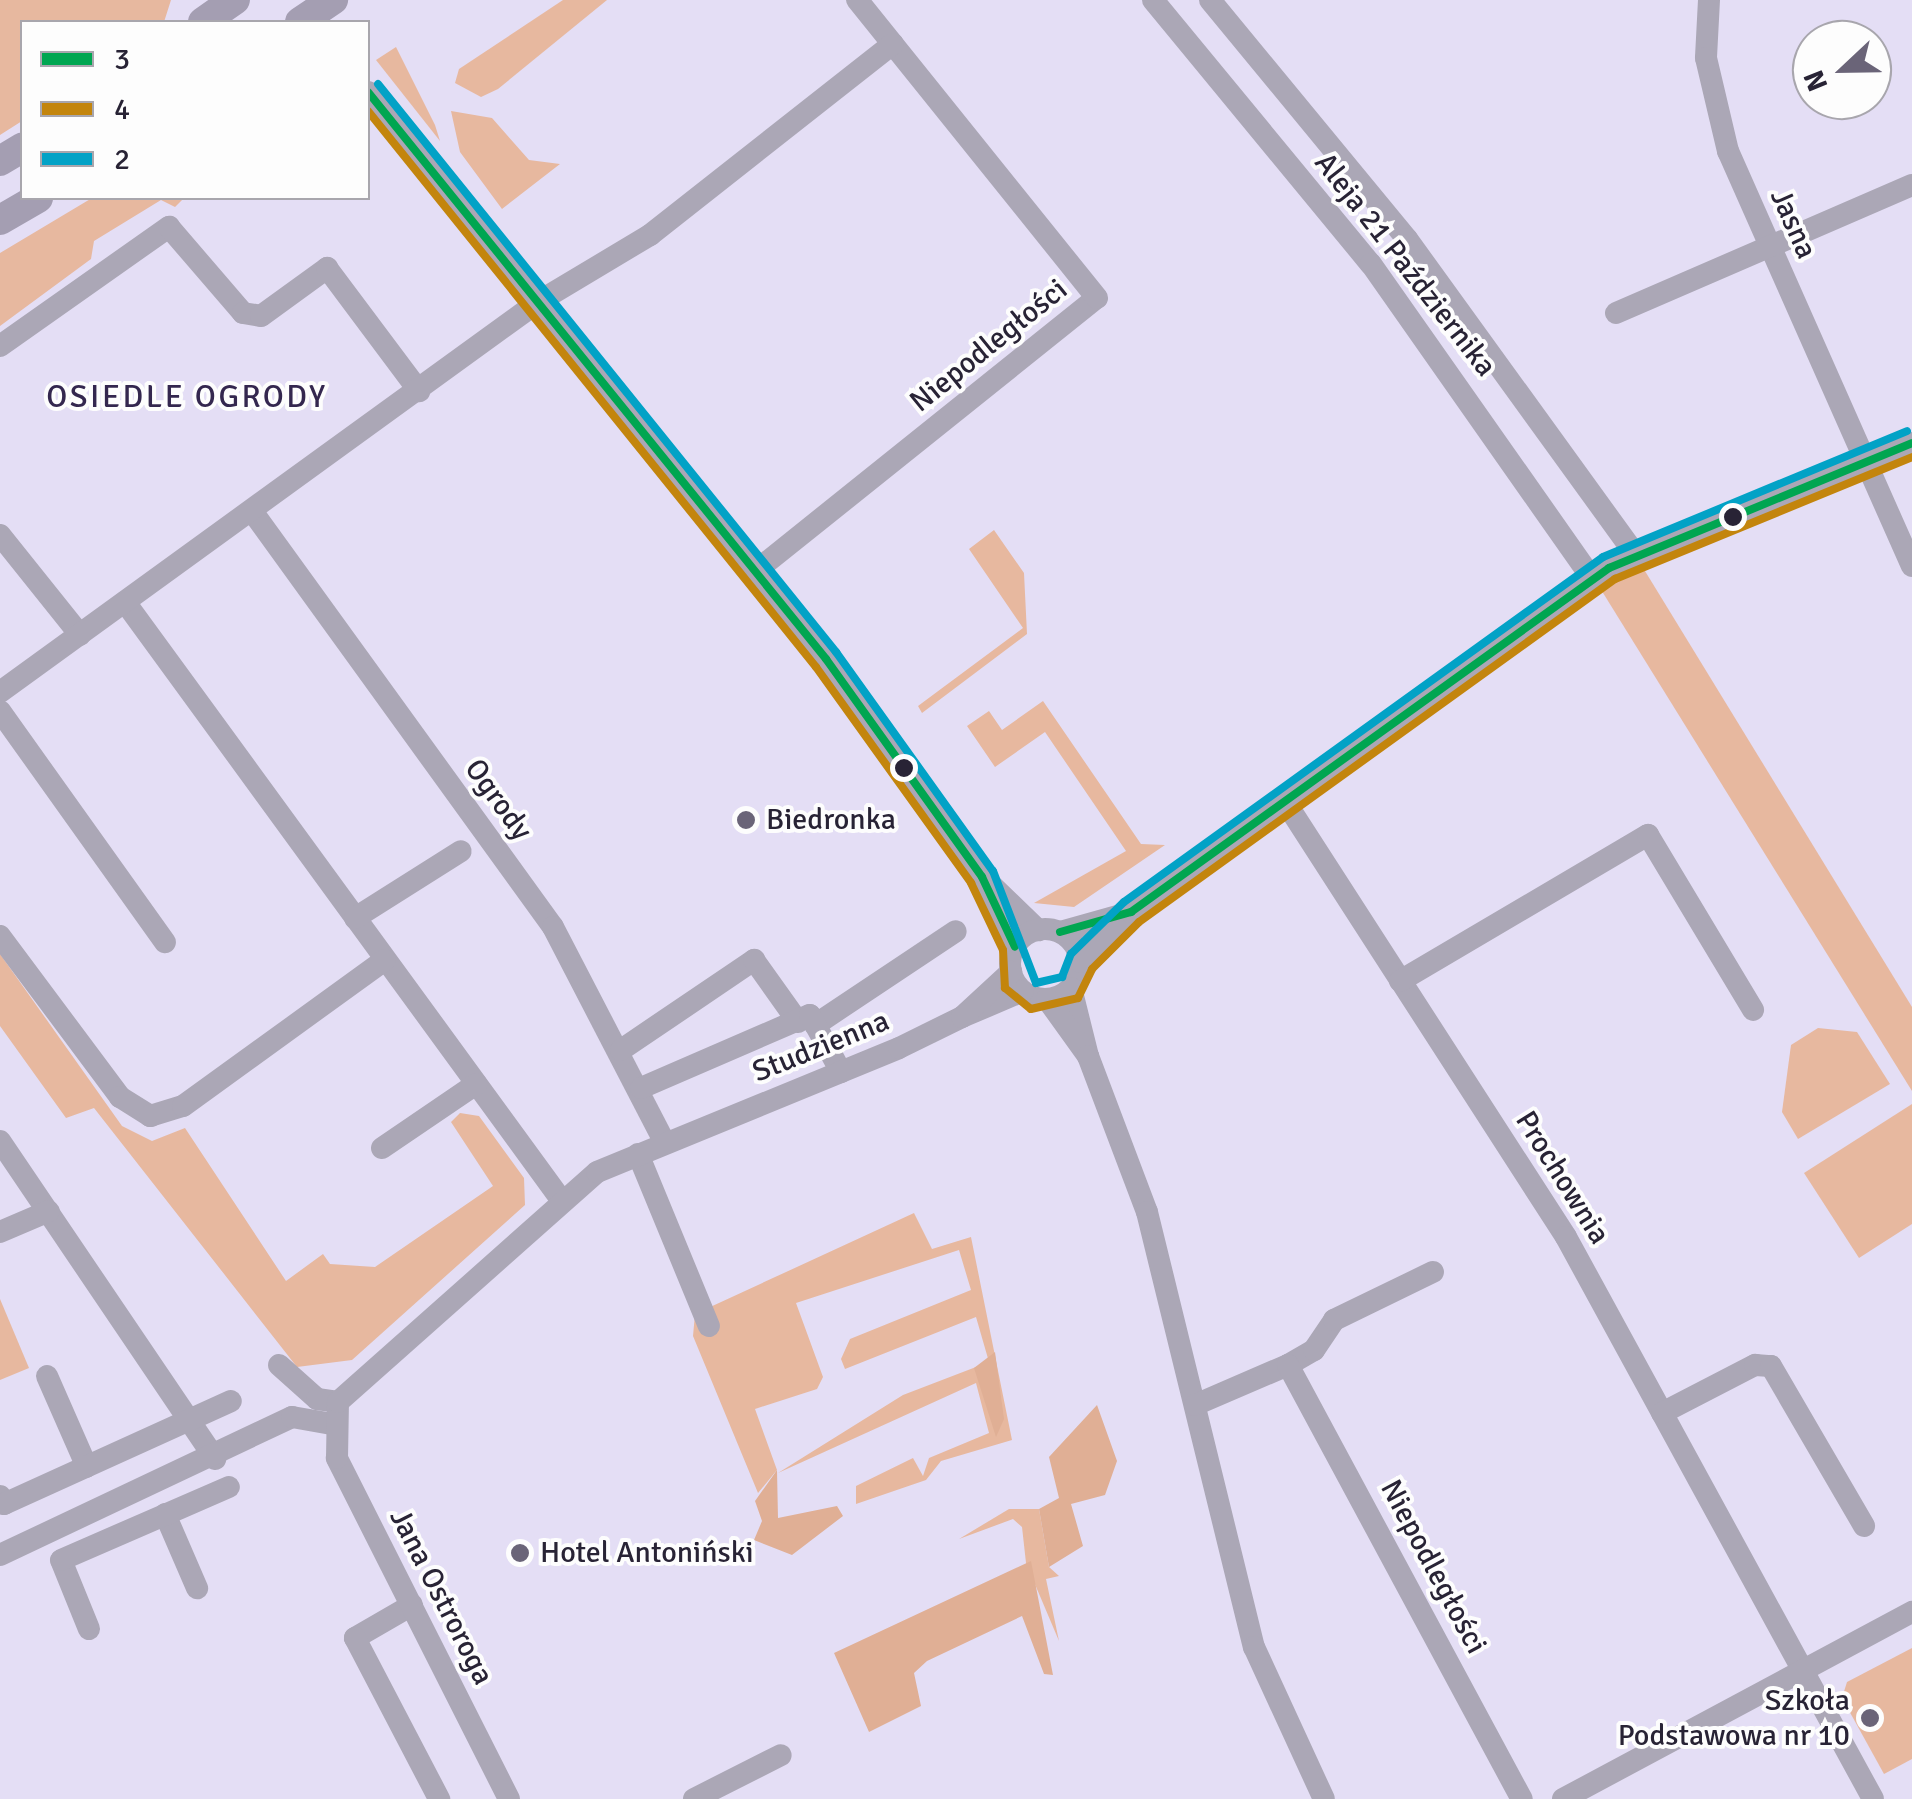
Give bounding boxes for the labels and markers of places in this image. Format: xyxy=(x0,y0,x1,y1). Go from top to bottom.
unlabelled marker xyxy=(1723,507,1743,527)
unlabelled marker xyxy=(894,758,914,778)
place label: Biedronka xyxy=(766,802,896,838)
marker: Biedronka xyxy=(735,809,757,831)
place label: Hotel Antoniński xyxy=(540,1535,754,1571)
marker: Hotel Antoniński xyxy=(509,1542,531,1564)
place label: Szkoła Podstawowa nr 10 xyxy=(1618,1683,1850,1754)
marker: Szkoła Podstawowa nr 10 xyxy=(1859,1707,1881,1729)

